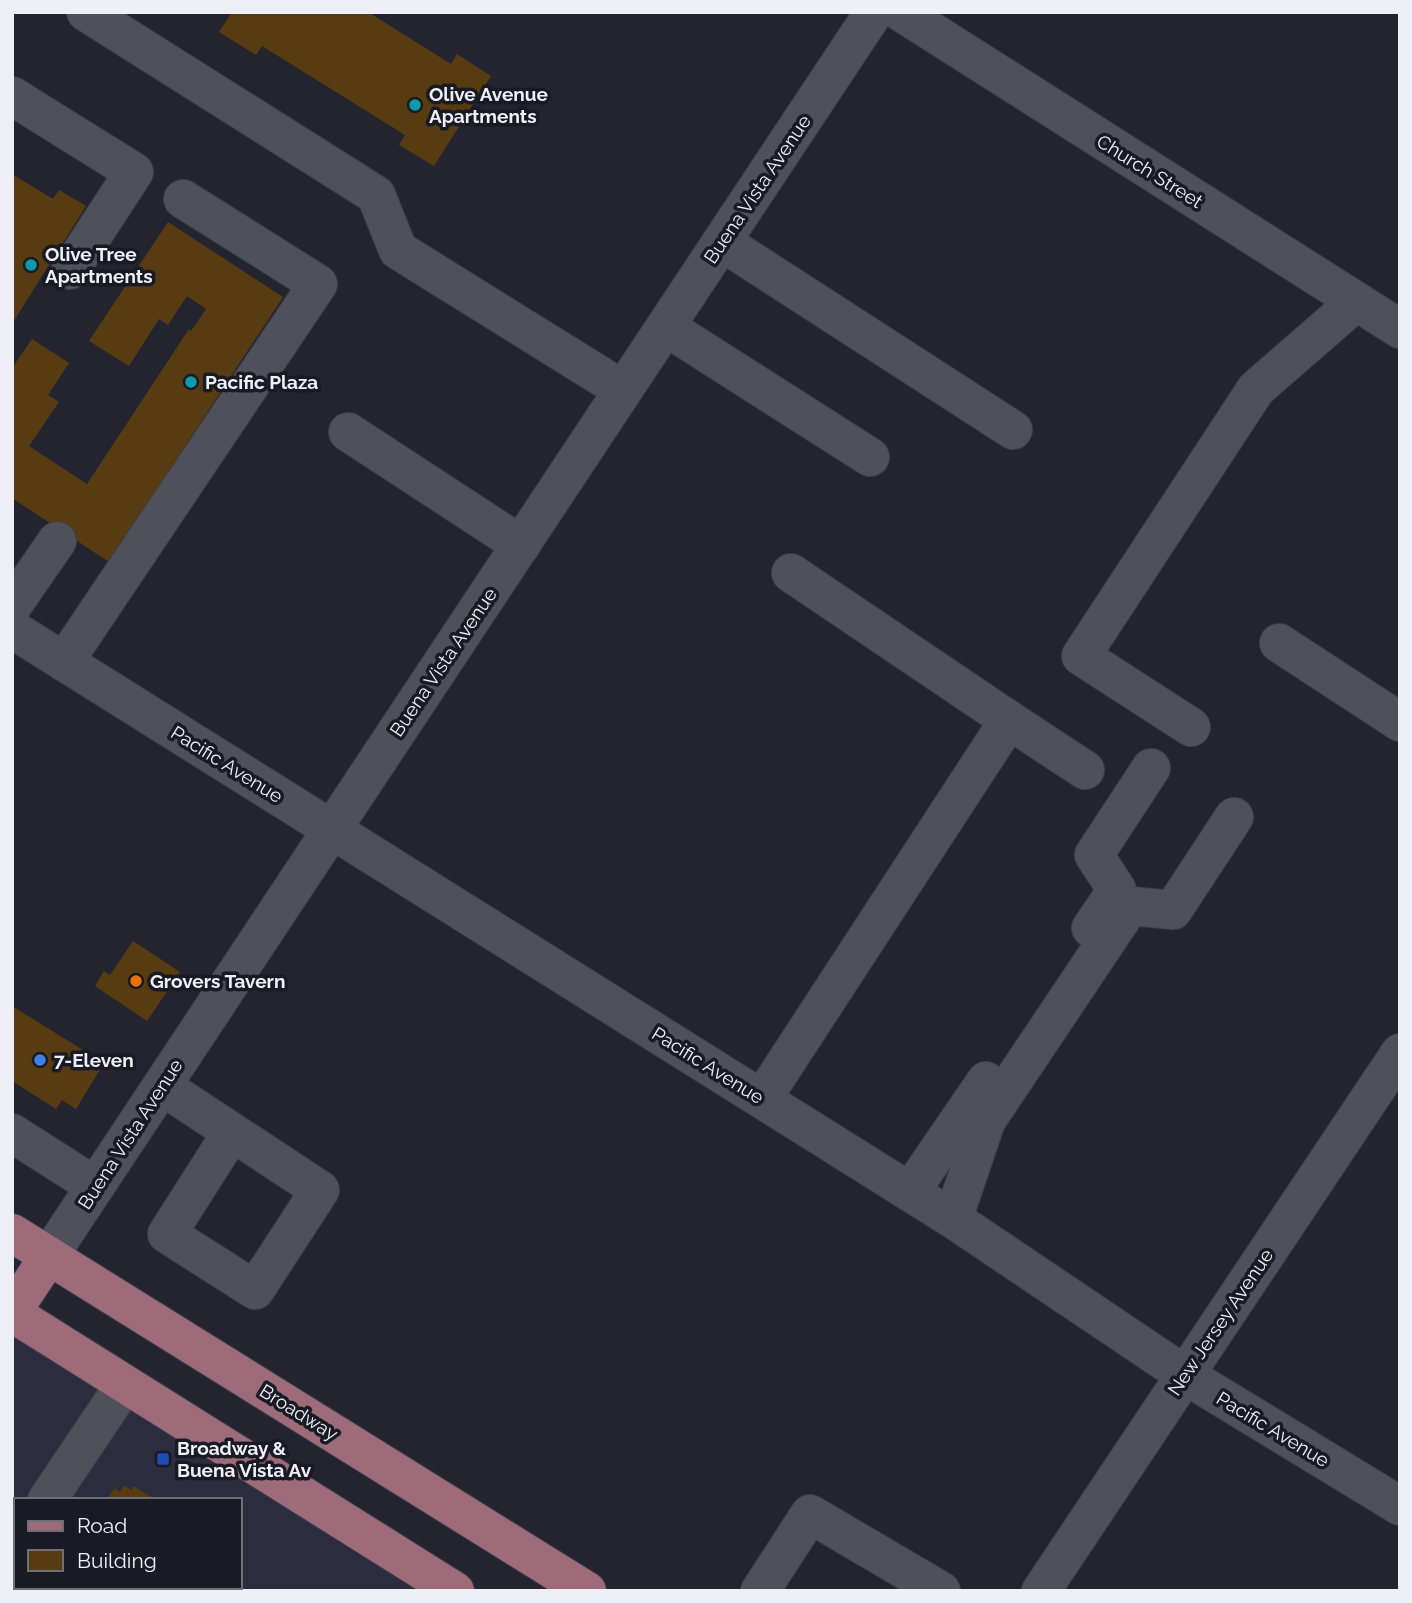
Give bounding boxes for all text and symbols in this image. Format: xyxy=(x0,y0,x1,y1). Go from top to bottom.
place label: Olive Avenue Apartments xyxy=(429,83,548,127)
marker: Olive Avenue Apartments xyxy=(407,97,423,113)
street label: Buena Vista Avenue xyxy=(699,110,815,268)
street label: Church Street xyxy=(1093,130,1208,213)
place label: Olive Tree Apartments xyxy=(45,243,153,287)
marker: Olive Tree Apartments xyxy=(23,257,39,273)
place label: Pacific Plaza xyxy=(205,371,318,393)
marker: Pacific Plaza xyxy=(183,374,199,390)
street label: Buena Vista Avenue xyxy=(385,583,501,741)
street label: Pacific Avenue xyxy=(167,721,287,807)
place label: Grovers Tavern xyxy=(150,970,285,992)
marker: Grovers Tavern xyxy=(128,973,144,989)
street label: Pacific Avenue xyxy=(648,1022,768,1108)
place label: 7-Eleven xyxy=(54,1049,134,1071)
marker: 7-Eleven xyxy=(32,1052,48,1068)
street label: Buena Vista Avenue xyxy=(73,1055,187,1213)
street label: New Jersey Avenue xyxy=(1163,1244,1277,1400)
street label: Broadway xyxy=(256,1379,342,1445)
street label: Pacific Avenue xyxy=(1213,1387,1333,1471)
place label: Broadway & Buena Vista Av xyxy=(177,1437,312,1481)
marker: Broadway & Buena Vista Av xyxy=(155,1451,171,1467)
legend xyxy=(14,1498,242,1589)
text: Road xyxy=(77,1513,127,1538)
text: Building xyxy=(77,1548,157,1573)

